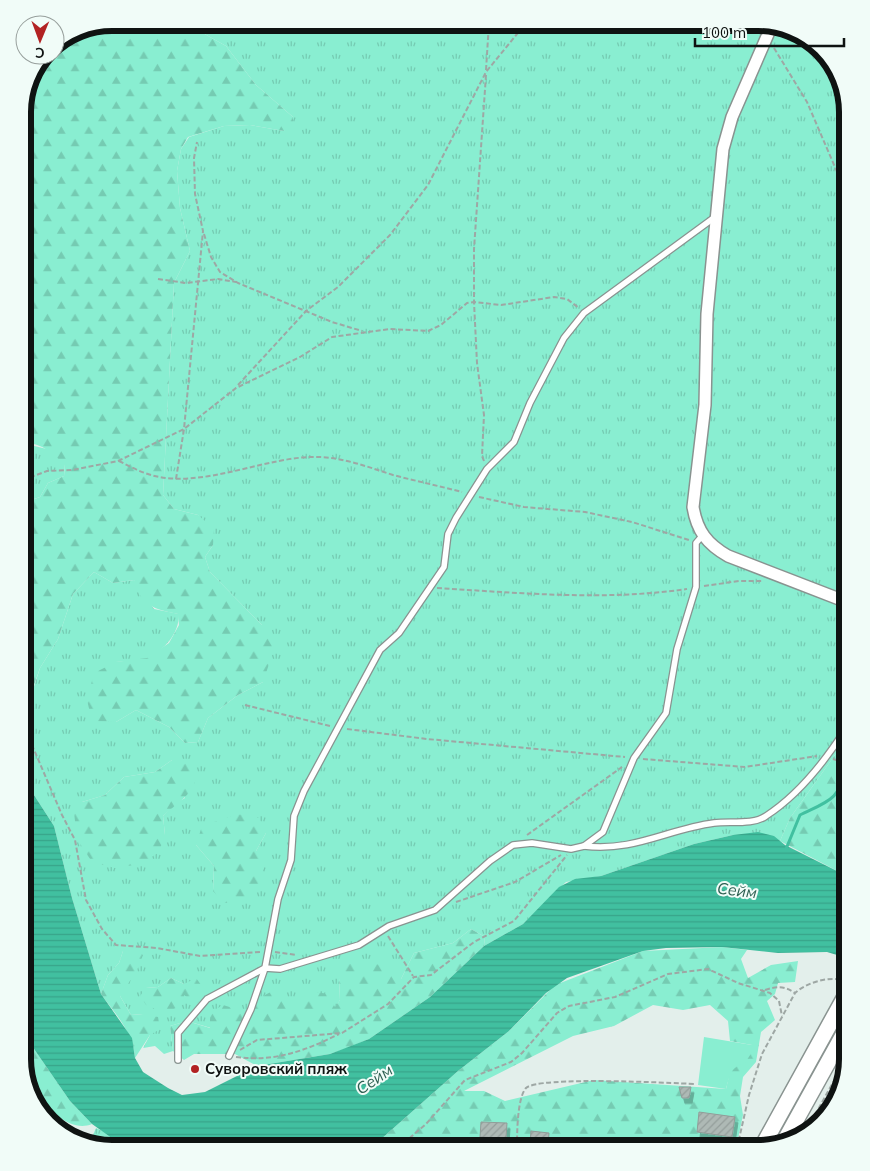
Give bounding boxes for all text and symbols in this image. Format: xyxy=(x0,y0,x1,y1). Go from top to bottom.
north arrow xyxy=(15,15,65,65)
scale bar xyxy=(695,15,844,47)
text: 100 m xyxy=(702,23,746,42)
text: С xyxy=(35,44,45,62)
water label: Сейм xyxy=(716,878,758,902)
place label: Суворовский пляж xyxy=(205,1059,347,1078)
water label: Сейм xyxy=(352,1059,396,1098)
marker: Суворовский пляж xyxy=(189,1063,201,1075)

